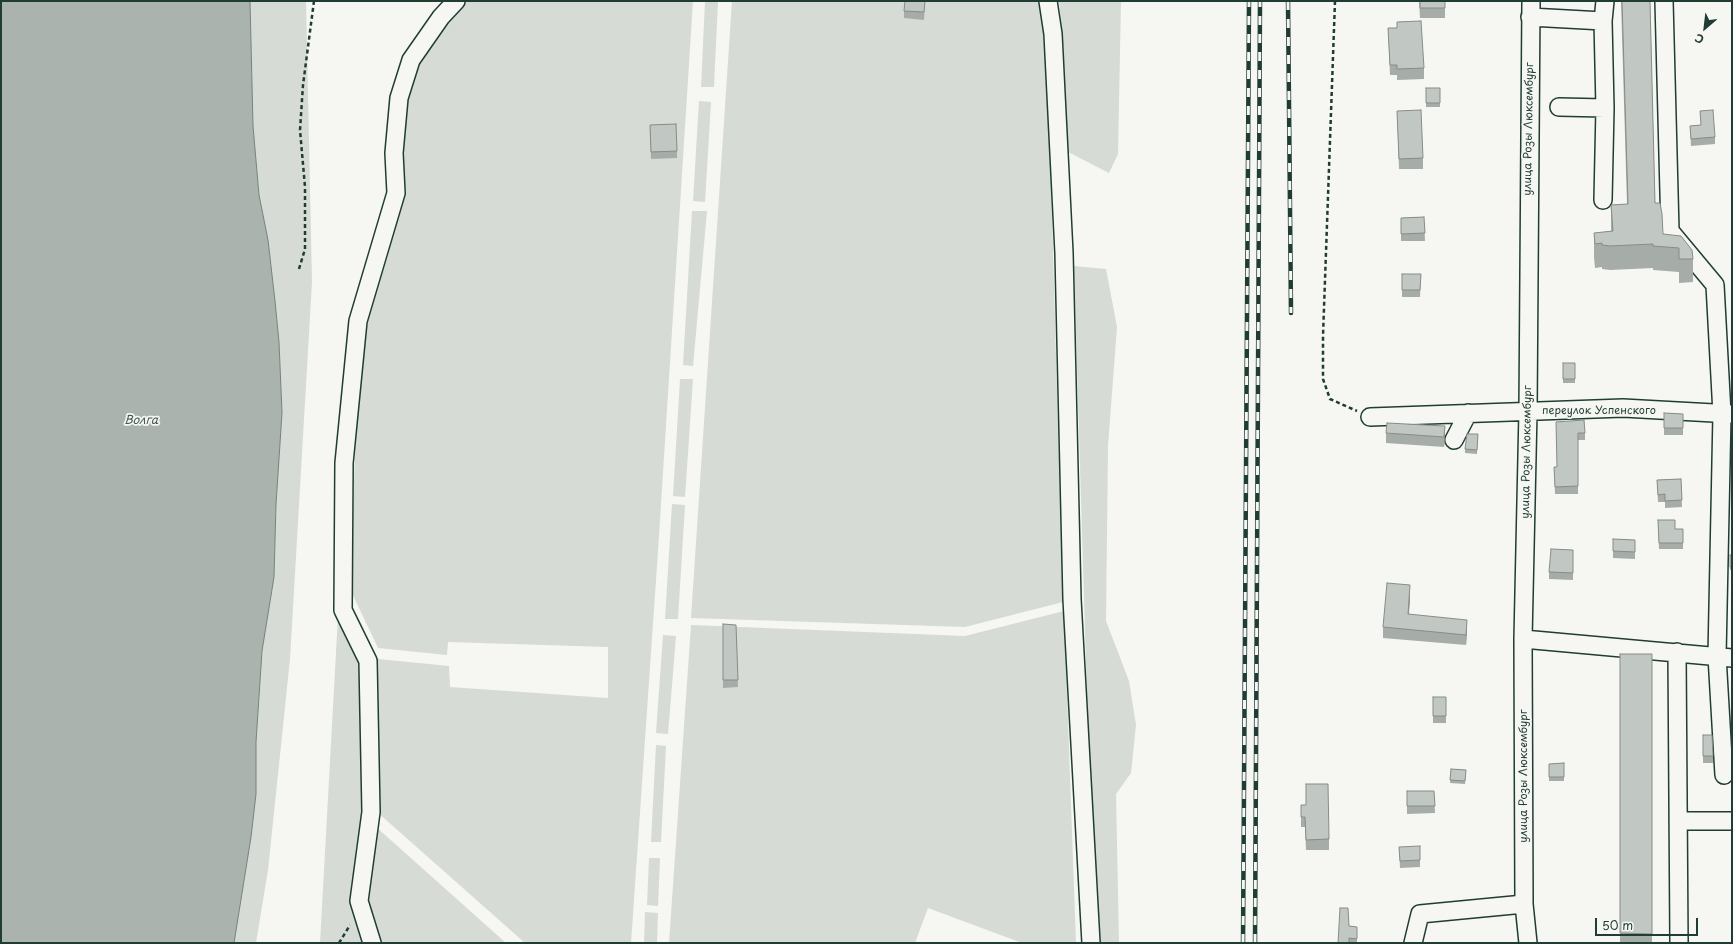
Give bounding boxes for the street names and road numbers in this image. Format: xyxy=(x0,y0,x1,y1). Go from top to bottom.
street label: улица Розы Люксембург xyxy=(1521,62,1537,196)
street label: улица Розы Люксембург xyxy=(1519,385,1535,519)
street label: переулок Успенского xyxy=(1542,404,1656,418)
street label: улица Розы Люксембург xyxy=(1517,709,1531,843)

